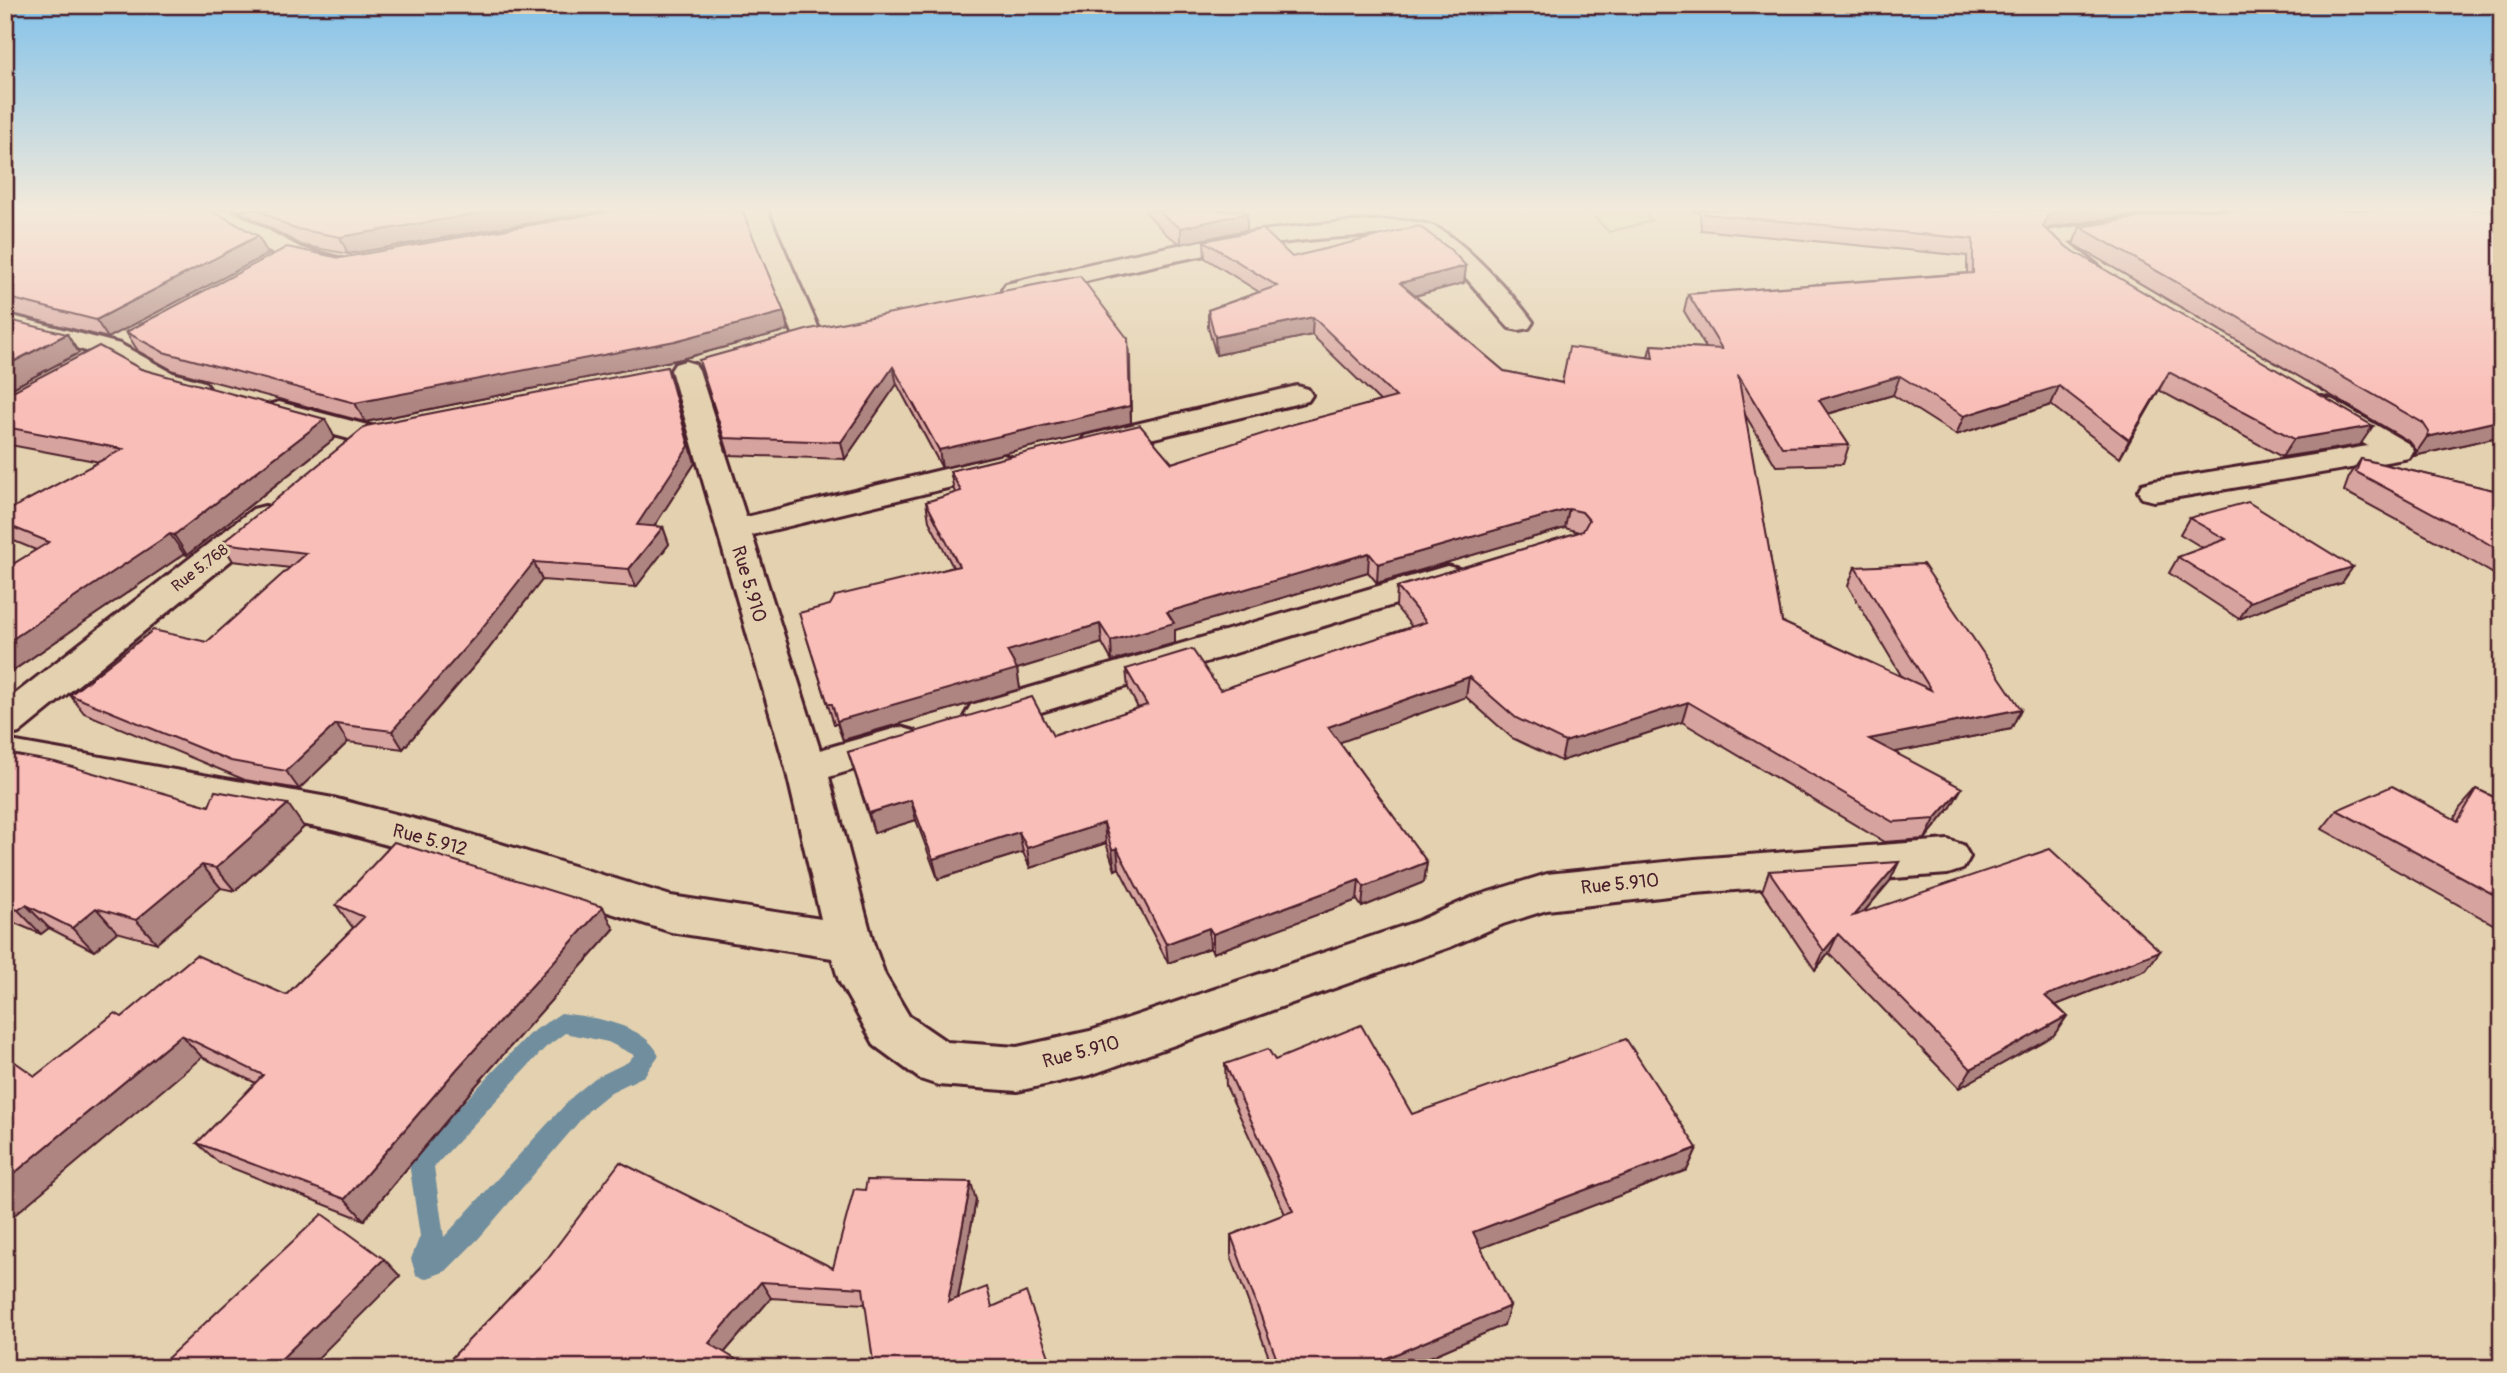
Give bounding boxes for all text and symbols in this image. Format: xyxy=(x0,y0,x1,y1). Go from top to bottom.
street label: Rue 5.768 xyxy=(168,540,232,596)
street label: Rue 5.910 xyxy=(726,543,772,625)
street label: Rue 5.912 xyxy=(390,819,470,861)
street label: Rue 5.910 xyxy=(1580,868,1660,900)
street label: Rue 5.910 xyxy=(1040,1030,1122,1074)

